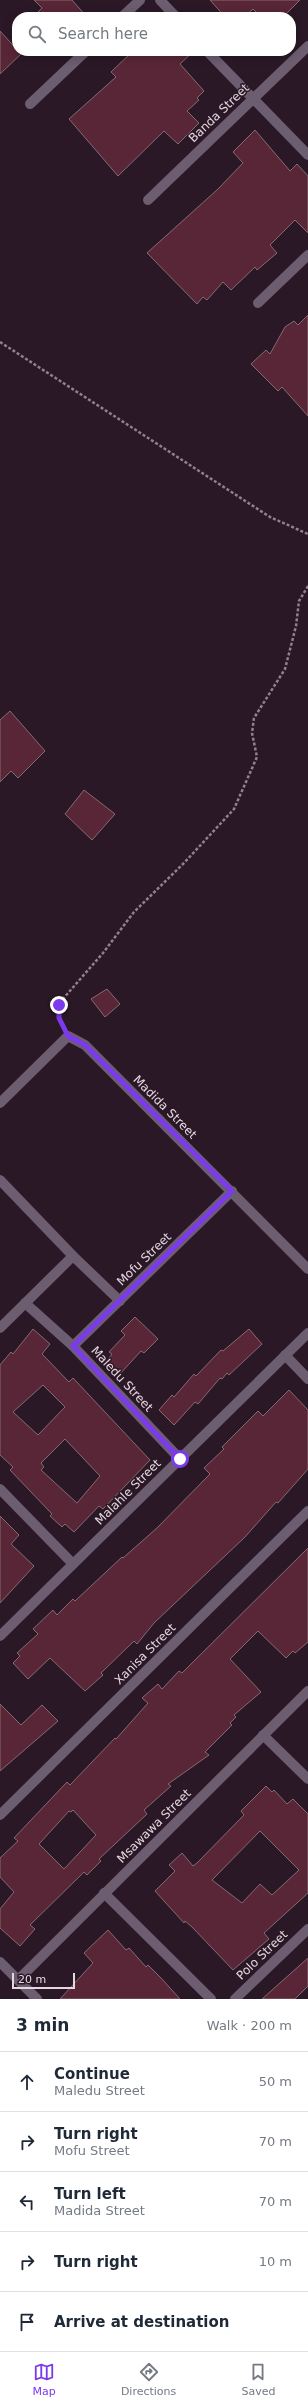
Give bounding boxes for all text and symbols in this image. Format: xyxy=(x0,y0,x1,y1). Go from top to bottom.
search box xyxy=(12,12,296,56)
icon: search xyxy=(26,23,48,45)
text: Search here xyxy=(58,25,148,43)
street label: Banda Street xyxy=(186,81,252,145)
route end xyxy=(50,996,68,1014)
street label: Madida Street xyxy=(130,1072,200,1142)
street label: Mofu Street xyxy=(114,1230,174,1288)
street label: Maledu Street xyxy=(88,1344,156,1415)
route start xyxy=(171,1450,189,1468)
street label: Malahle Street xyxy=(92,1456,164,1528)
street label: Xanisa Street xyxy=(112,1620,179,1687)
street label: Msawawa Street xyxy=(114,1786,194,1866)
street label: Polo Street xyxy=(234,1927,290,1983)
scale bar xyxy=(12,1971,75,1990)
text: 20 m xyxy=(18,1973,46,1986)
text: 3 min xyxy=(16,2015,69,2035)
text: Walk · 200 m xyxy=(207,2018,292,2033)
text: Continue xyxy=(54,2065,130,2083)
icon: ahead xyxy=(16,2071,38,2093)
text: 50 m xyxy=(259,2074,292,2089)
text: Maledu Street xyxy=(54,2083,145,2098)
text: Turn right xyxy=(54,2125,138,2143)
icon: right xyxy=(16,2131,38,2153)
text: 70 m xyxy=(259,2134,292,2149)
text: Mofu Street xyxy=(54,2143,130,2158)
text: Turn left xyxy=(54,2185,126,2203)
icon: left xyxy=(16,2191,38,2213)
text: 70 m xyxy=(259,2194,292,2209)
text: Madida Street xyxy=(54,2203,145,2218)
icon: right xyxy=(16,2251,38,2273)
text: Turn right xyxy=(54,2253,138,2271)
text: 10 m xyxy=(259,2254,292,2269)
icon: arrive xyxy=(16,2311,38,2333)
text: Arrive at destination xyxy=(54,2313,229,2331)
tab: Map xyxy=(33,2361,56,2398)
tab: Directions xyxy=(121,2361,176,2398)
tab: Saved xyxy=(241,2361,275,2398)

